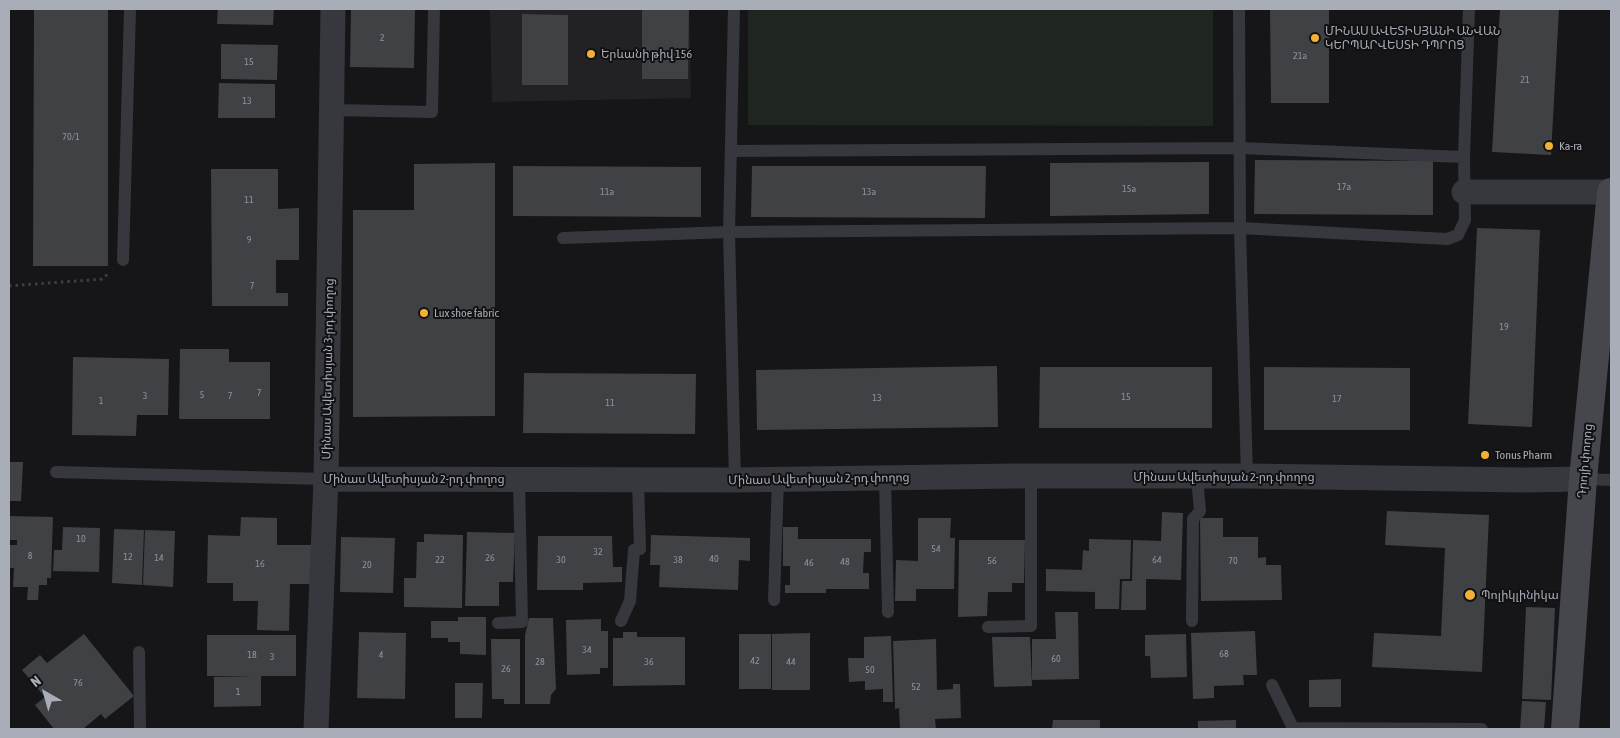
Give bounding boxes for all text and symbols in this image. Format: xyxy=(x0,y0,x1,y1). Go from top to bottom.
place label: ՄԻՆԱՍ ԱՎԵՏԻՍՅԱՆԻ ԱՆՎԱՆ ԿԵՐՊԱՐՎԵՍՏԻ ԴՊՐՈՑ xyxy=(1325,24,1500,52)
house number: 2 xyxy=(380,32,384,44)
marker: ՄԻՆԱՍ ԱՎԵՏԻՍՅԱՆԻ ԱՆՎԱՆ ԿԵՐՊԱՐՎԵՍՏԻ ԴՊՐՈՑ xyxy=(1309,32,1321,44)
place label: Երևանի թիվ 156 xyxy=(601,47,692,61)
marker: Երևանի թիվ 156 xyxy=(585,48,597,60)
house number: 21a xyxy=(1293,50,1307,62)
house number: 15 xyxy=(244,56,254,68)
house number: 21 xyxy=(1520,74,1530,86)
house number: 13 xyxy=(242,95,252,107)
house number: 70/1 xyxy=(62,131,80,143)
place label: Ka-ra xyxy=(1559,139,1582,153)
marker: Ka-ra xyxy=(1543,140,1555,152)
house number: 17a xyxy=(1337,181,1351,193)
house number: 15a xyxy=(1122,183,1136,195)
house number: 11a xyxy=(600,186,614,198)
house number: 13a xyxy=(862,186,876,198)
house number: 11 xyxy=(244,194,254,206)
house number: 9 xyxy=(247,234,251,246)
street label: Մինաս Ավետիսյան 3-րդ փողոց xyxy=(319,278,337,460)
house number: 7 xyxy=(250,280,254,292)
place label: Lux shoe fabric xyxy=(434,306,499,320)
marker: Lux shoe fabric xyxy=(418,307,430,319)
house number: 19 xyxy=(1499,321,1509,333)
house number: 7 xyxy=(257,387,261,399)
house number: 5 xyxy=(200,389,204,401)
house number: 3 xyxy=(143,390,147,402)
house number: 7 xyxy=(228,390,232,402)
house number: 15 xyxy=(1121,391,1131,403)
house number: 13 xyxy=(872,392,882,404)
house number: 17 xyxy=(1332,393,1342,405)
house number: 1 xyxy=(99,395,103,407)
house number: 11 xyxy=(605,397,615,409)
street label: Դրոյի փողոց xyxy=(1575,423,1595,499)
place label: Tonus Pharm xyxy=(1495,448,1552,462)
marker: Tonus Pharm xyxy=(1479,449,1491,461)
street label: Մինաս Ավետիսյան 2-րդ փողոց xyxy=(728,470,910,488)
street label: Մինաս Ավետիսյան 2-րդ փողոց xyxy=(1133,470,1315,484)
street label: Մինաս Ավետիսյան 2-րդ փողոց xyxy=(323,472,505,486)
house number: 10 xyxy=(76,533,86,545)
house number: 54 xyxy=(931,543,941,555)
house number: 32 xyxy=(593,546,603,558)
house number: 8 xyxy=(28,550,32,562)
house number: 12 xyxy=(123,551,133,563)
house number: 14 xyxy=(154,552,164,564)
house number: 26 xyxy=(485,552,495,564)
house number: 40 xyxy=(709,553,719,565)
house number: 22 xyxy=(435,554,445,566)
house number: 30 xyxy=(556,554,566,566)
house number: 38 xyxy=(673,554,683,566)
house number: 64 xyxy=(1152,554,1162,566)
house number: 56 xyxy=(987,555,997,567)
house number: 70 xyxy=(1228,555,1238,567)
house number: 48 xyxy=(840,556,850,568)
house number: 46 xyxy=(804,557,814,569)
house number: 16 xyxy=(255,558,265,570)
house number: 20 xyxy=(362,559,372,571)
marker: Պոլիկլինիկա xyxy=(1463,588,1477,602)
place label: Պոլիկլինիկա xyxy=(1481,588,1559,602)
house number: 34 xyxy=(582,644,592,656)
house number: 68 xyxy=(1219,648,1229,660)
house number: 18 xyxy=(247,649,257,661)
house number: 4 xyxy=(379,649,383,661)
house number: 3 xyxy=(270,651,274,663)
house number: 60 xyxy=(1051,653,1061,665)
house number: 42 xyxy=(750,655,760,667)
house number: 28 xyxy=(535,656,545,668)
house number: 36 xyxy=(644,656,654,668)
house number: 44 xyxy=(786,656,796,668)
house number: 26 xyxy=(501,663,511,675)
house number: 50 xyxy=(865,664,875,676)
north arrow xyxy=(20,668,70,718)
text: N xyxy=(28,672,44,690)
house number: 76 xyxy=(73,677,83,689)
house number: 52 xyxy=(911,681,921,693)
house number: 1 xyxy=(236,686,240,698)

